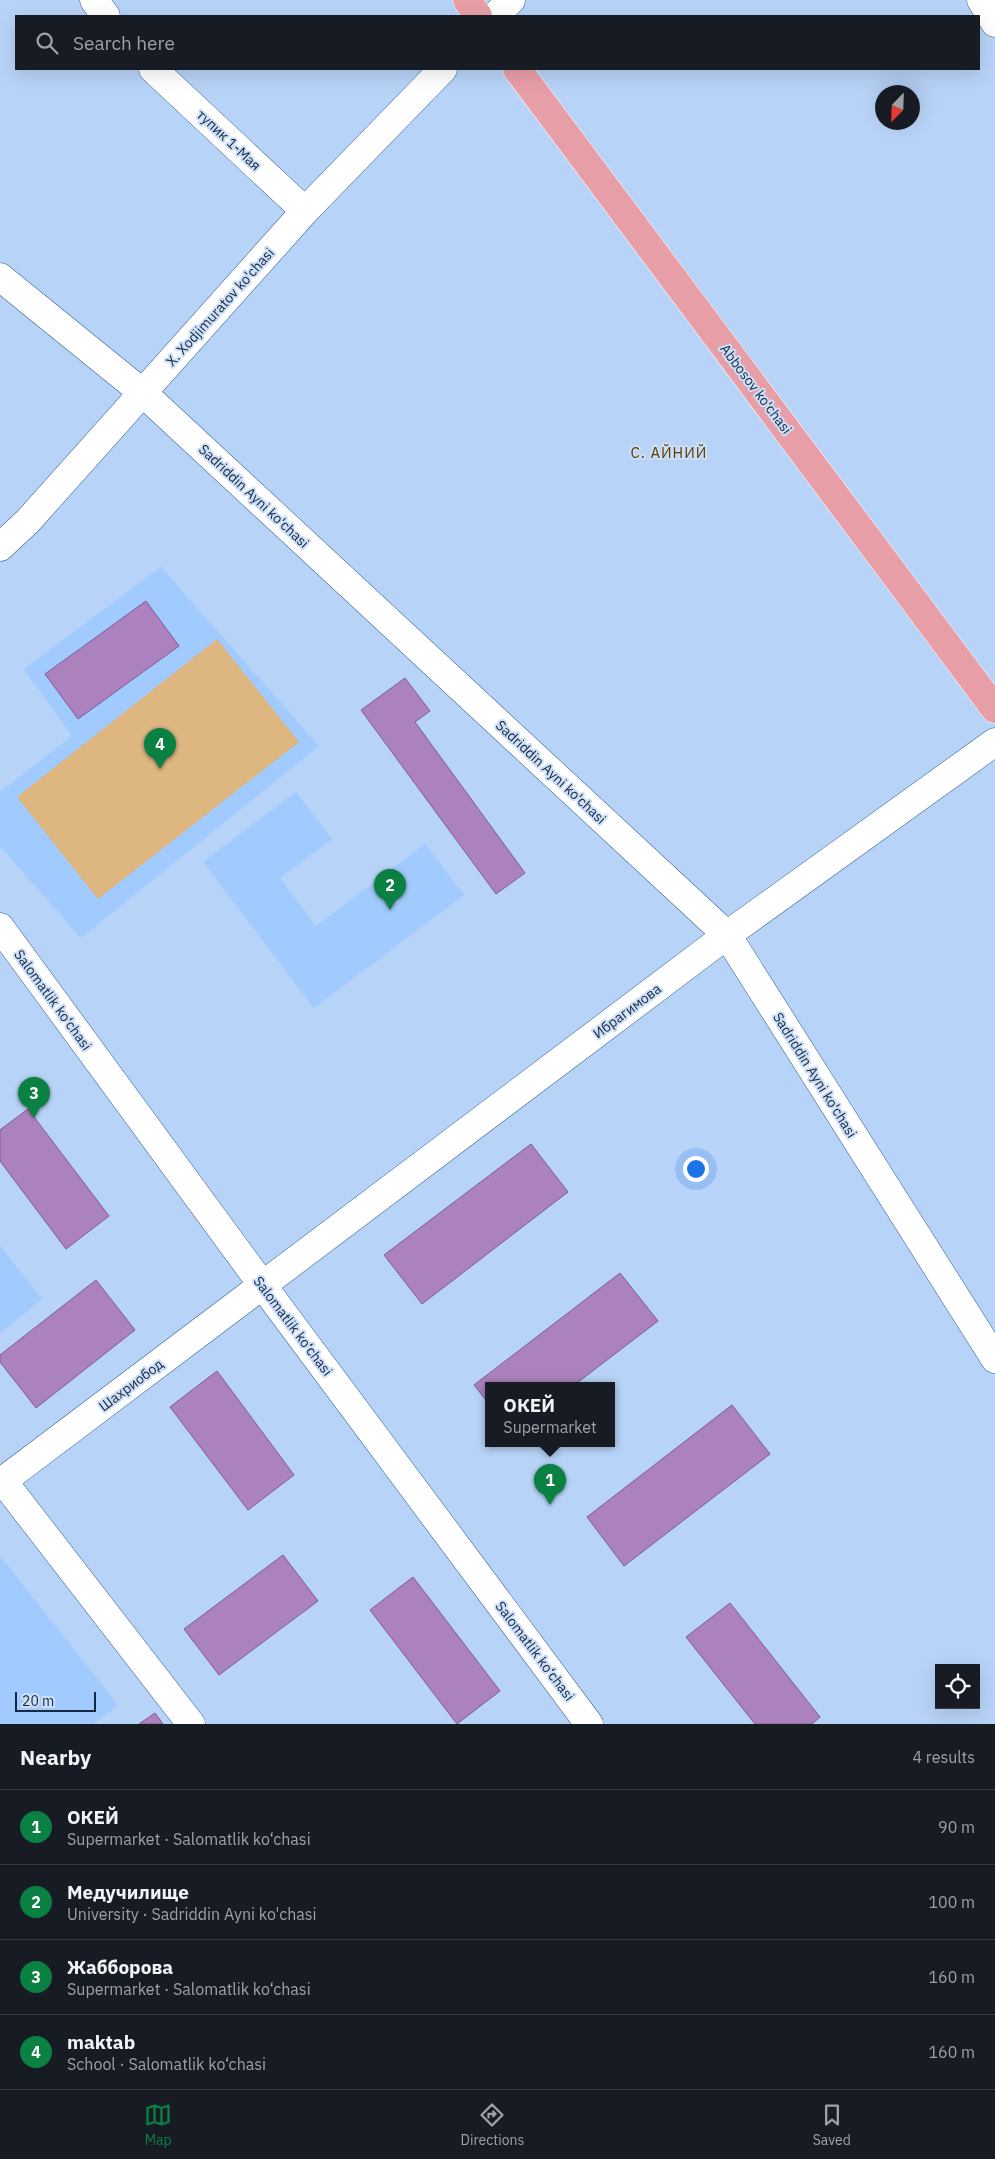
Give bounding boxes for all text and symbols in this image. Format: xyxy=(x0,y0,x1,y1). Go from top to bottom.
search box xyxy=(15,15,980,70)
icon: search xyxy=(33,29,61,57)
text: Search here xyxy=(73,31,175,55)
north arrow xyxy=(875,85,920,130)
street label: тупик 1-Мая xyxy=(193,106,265,174)
street label: X. Xodjimuratov ko'chasi xyxy=(162,244,278,370)
street label: Abbosov ko'chasi xyxy=(716,340,796,438)
street label: Sadriddin Ayni ko'chasi xyxy=(195,440,313,552)
district label: С. АЙНИЙ xyxy=(631,443,707,462)
street label: Sadriddin Ayni ko'chasi xyxy=(492,716,610,828)
pin: 4 xyxy=(144,728,176,769)
pin: 2 xyxy=(374,869,406,910)
street label: Salomatlik ko‘chasi xyxy=(10,946,96,1054)
street label: Ибрагимова xyxy=(589,979,665,1042)
street label: Sadriddin Ayni ko'chasi xyxy=(769,1009,861,1141)
pin: 3 xyxy=(18,1077,50,1118)
your location xyxy=(683,1156,709,1182)
street label: Salomatlik ko‘chasi xyxy=(250,1273,336,1379)
street label: Шахриобод xyxy=(95,1355,167,1415)
popup xyxy=(485,1382,615,1447)
text: ОКЕЙ xyxy=(503,1393,555,1417)
text: Supermarket xyxy=(503,1417,597,1437)
pin: 1 xyxy=(534,1464,566,1505)
street label: Salomatlik ko‘chasi xyxy=(492,1598,578,1704)
map controls xyxy=(935,1664,980,1709)
button: locate xyxy=(935,1664,980,1709)
scale bar xyxy=(15,1689,96,1712)
text: 20 m xyxy=(22,1692,54,1710)
text: Nearby xyxy=(20,1743,91,1771)
text: 4 results xyxy=(912,1747,975,1767)
text: ОКЕЙ xyxy=(67,1805,119,1829)
text: 1 xyxy=(31,1817,41,1837)
text: 90 m xyxy=(938,1817,975,1837)
text: Supermarket · Salomatlik ko‘chasi xyxy=(67,1829,311,1849)
text: Медучилище xyxy=(67,1880,189,1904)
text: 2 xyxy=(31,1892,41,1912)
text: 100 m xyxy=(928,1892,975,1912)
text: University · Sadriddin Ayni ko'chasi xyxy=(67,1904,317,1924)
text: Жабборова xyxy=(67,1955,173,1979)
text: 3 xyxy=(31,1967,41,1987)
text: 160 m xyxy=(928,1967,975,1987)
text: Supermarket · Salomatlik ko‘chasi xyxy=(67,1979,311,1999)
text: maktab xyxy=(67,2030,135,2054)
text: 4 xyxy=(31,2042,41,2062)
text: 160 m xyxy=(928,2042,975,2062)
text: School · Salomatlik ko‘chasi xyxy=(67,2054,266,2074)
tab: Map xyxy=(144,2101,172,2149)
tab: Directions xyxy=(461,2101,524,2149)
tab: Saved xyxy=(813,2101,851,2149)

